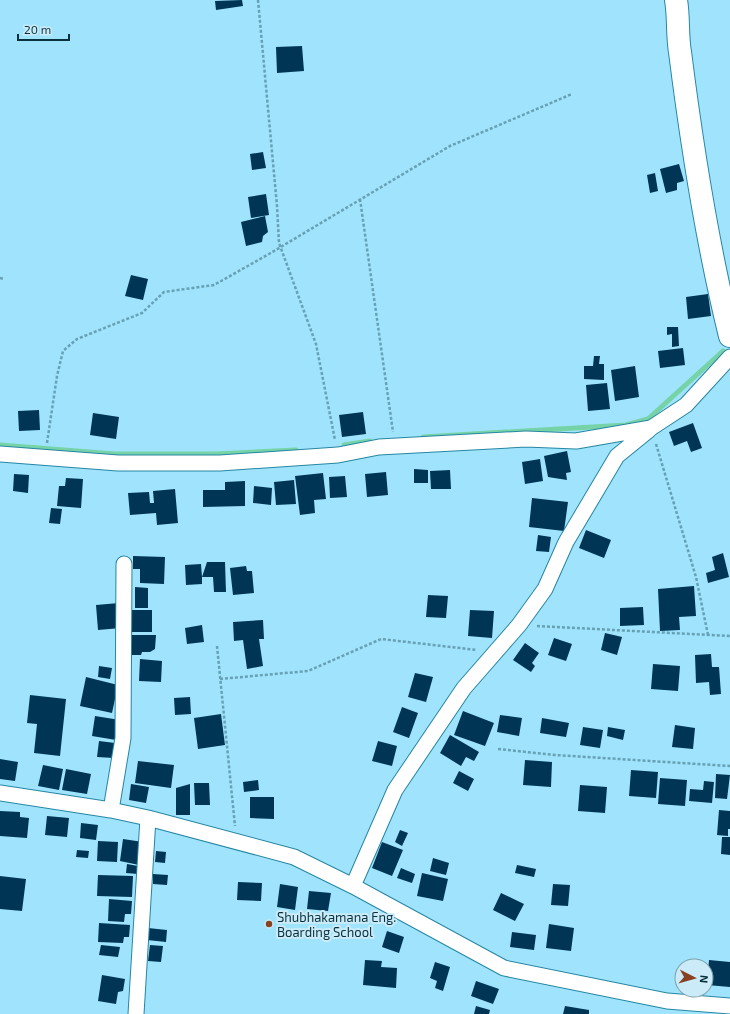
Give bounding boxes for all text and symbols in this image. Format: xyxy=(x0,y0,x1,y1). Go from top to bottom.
scale bar xyxy=(18,16,69,42)
text: 20 m xyxy=(24,22,51,36)
place label: Shubhakamana Eng. Boarding School xyxy=(277,909,396,940)
marker: Shubhakamana Eng. Boarding School xyxy=(264,919,274,929)
north arrow xyxy=(674,958,714,998)
text: N xyxy=(698,974,711,984)

